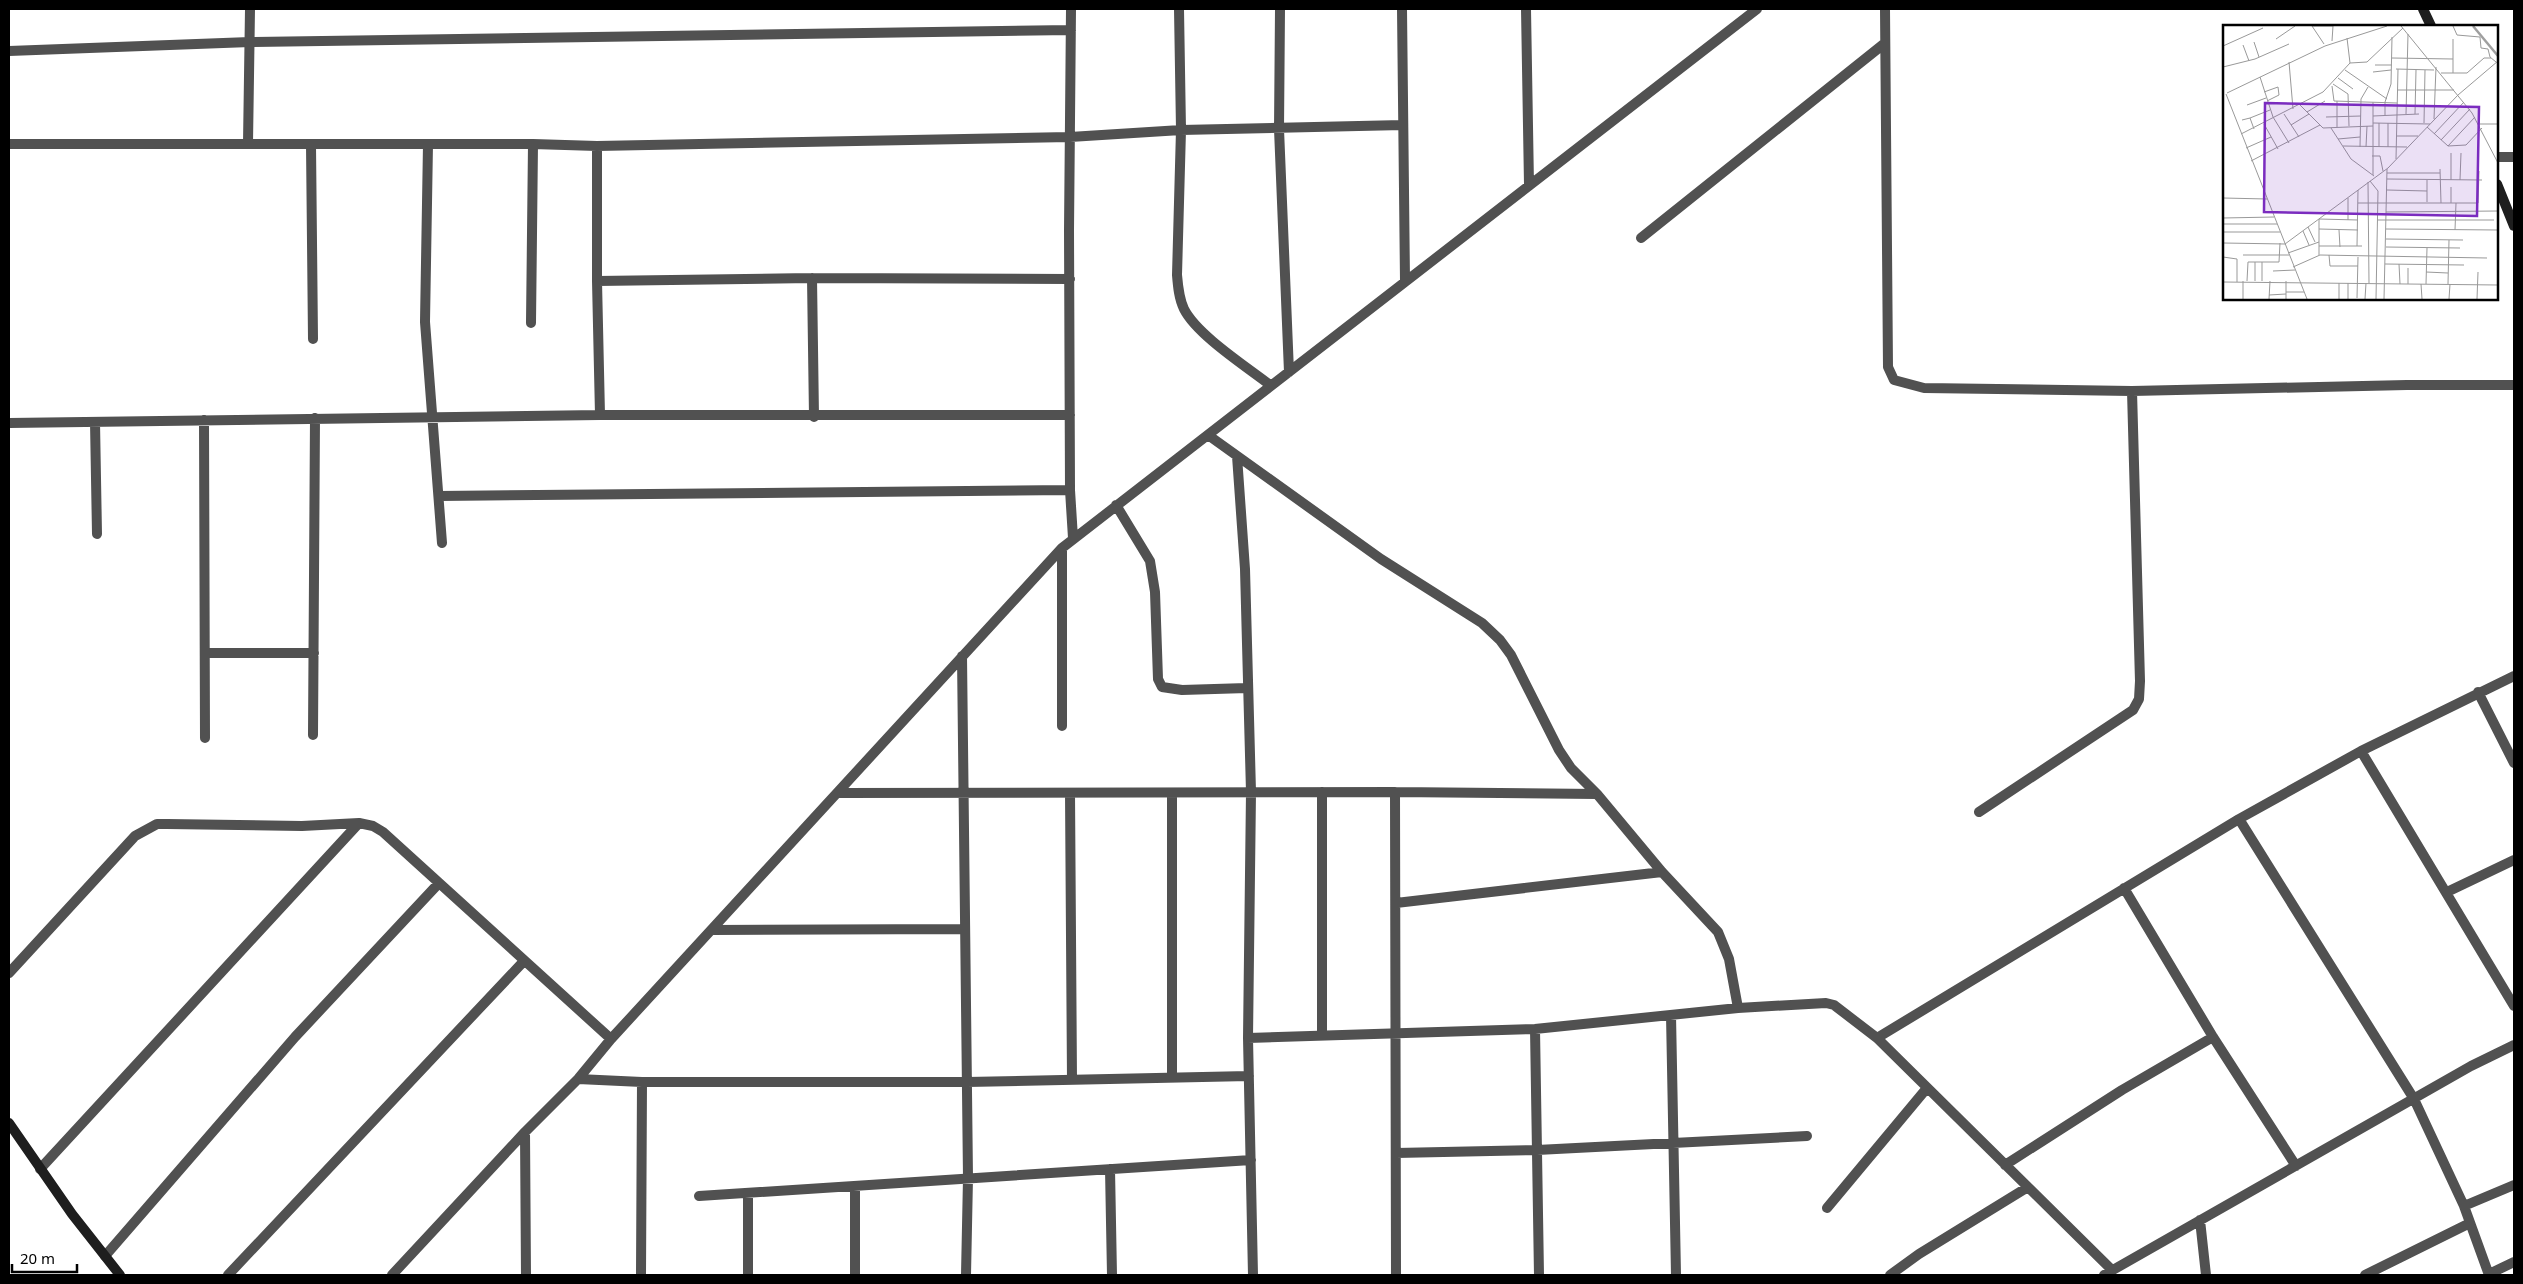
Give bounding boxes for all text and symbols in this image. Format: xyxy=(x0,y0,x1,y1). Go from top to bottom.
inset map xyxy=(2223,25,2498,300)
scale bar xyxy=(12,1242,78,1274)
text: 20 m xyxy=(20,1248,55,1268)

